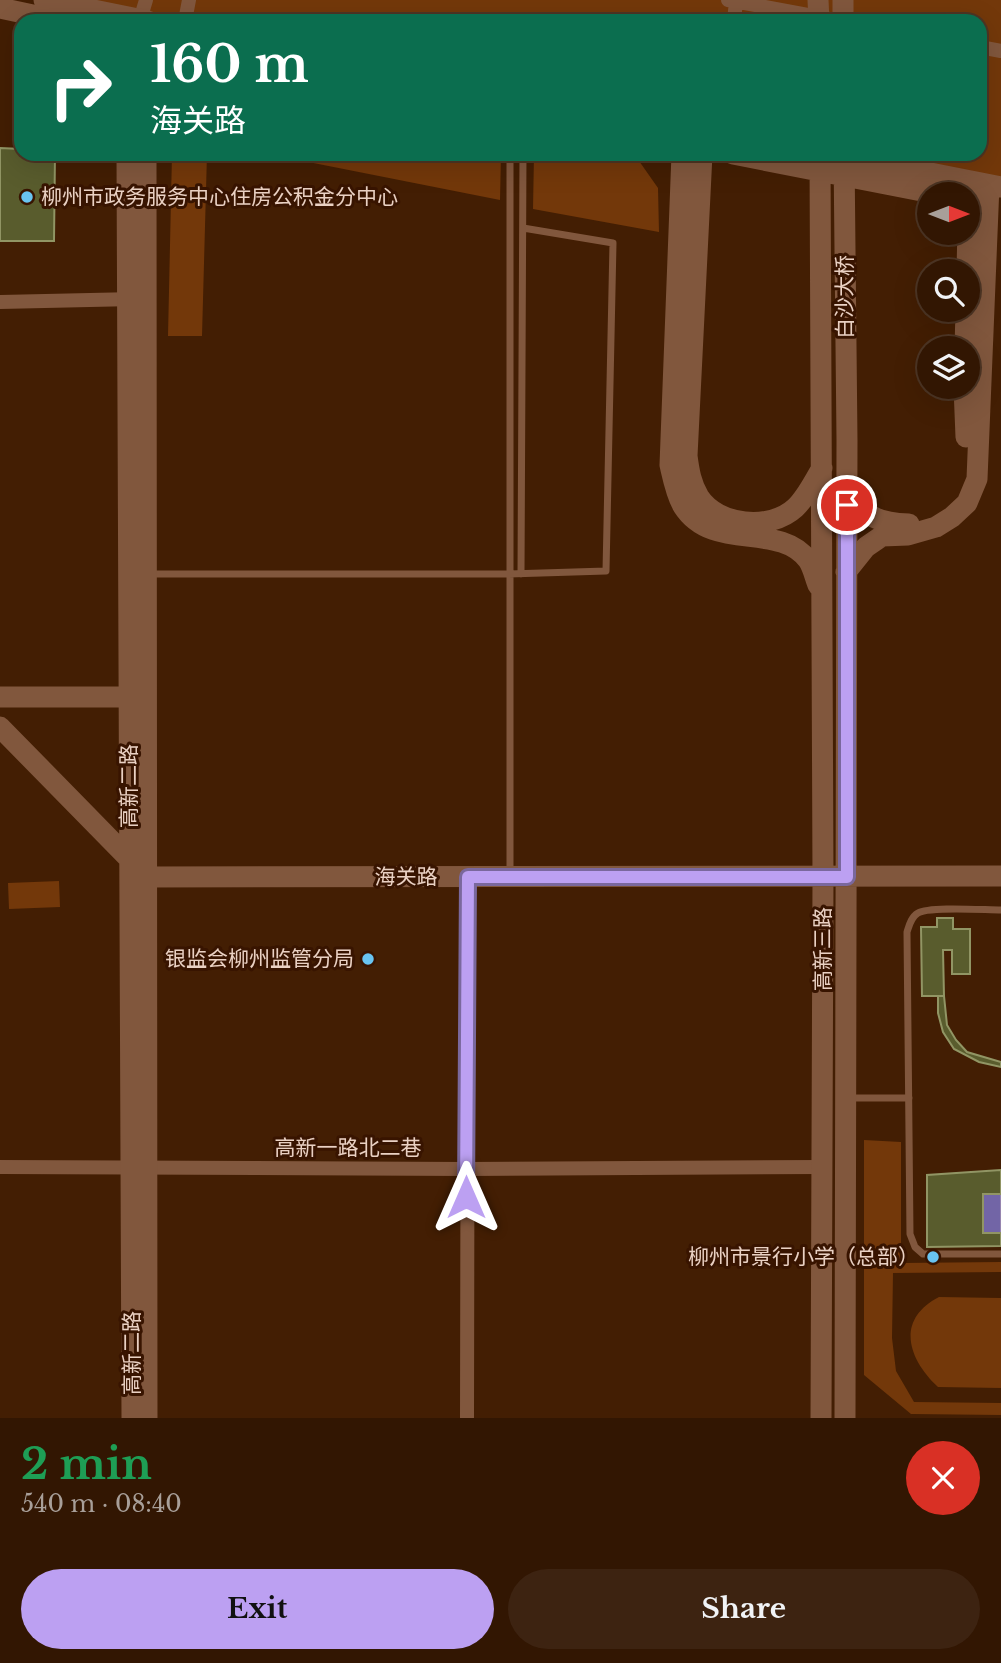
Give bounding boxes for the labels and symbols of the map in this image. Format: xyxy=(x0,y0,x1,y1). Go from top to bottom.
north arrow xyxy=(917,182,980,245)
place label: 柳州市政务服务中心住房公积金分中心 xyxy=(41,184,398,210)
marker: 柳州市政务服务中心住房公积金分中心 xyxy=(19,189,35,205)
street label: 白沙大桥 xyxy=(832,255,858,339)
pin xyxy=(817,475,877,535)
street label: 高新二路 xyxy=(116,744,142,828)
street label: 海关路 xyxy=(375,864,438,890)
street label: 高新三路 xyxy=(810,907,836,991)
place label: 银监会柳州监管分局 xyxy=(165,946,354,972)
marker: 银监会柳州监管分局 xyxy=(360,951,376,967)
street label: 高新一路北二巷 xyxy=(275,1135,422,1161)
position arrow xyxy=(429,1160,503,1234)
place label: 柳州市景行小学（总部） xyxy=(688,1244,919,1270)
marker: 柳州市景行小学（总部） xyxy=(925,1249,941,1265)
street label: 高新二路 xyxy=(119,1311,145,1395)

